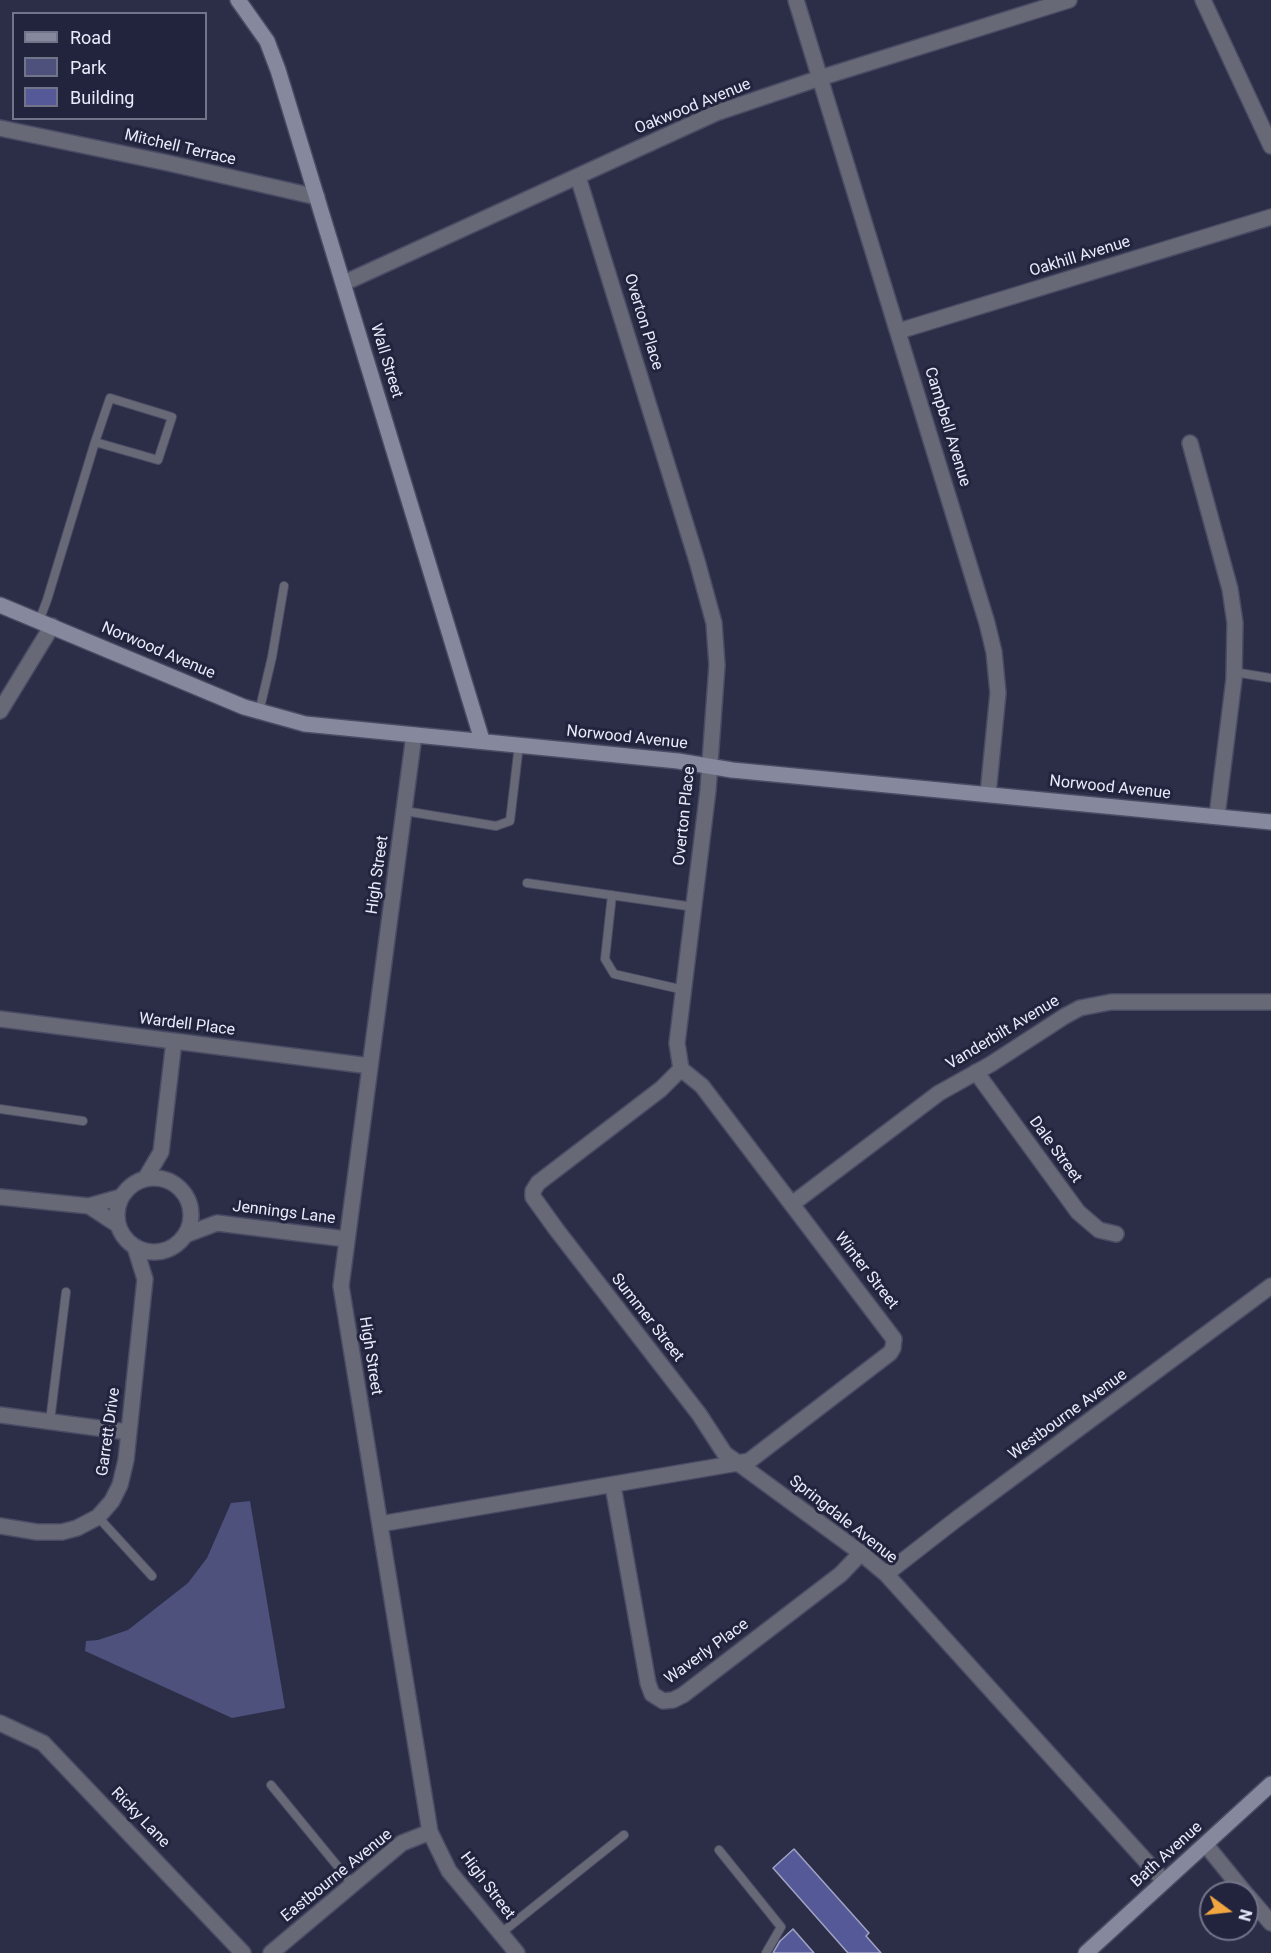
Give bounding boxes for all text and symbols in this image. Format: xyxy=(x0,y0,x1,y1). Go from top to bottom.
legend xyxy=(12,12,207,120)
text: Road xyxy=(70,27,111,48)
text: Park xyxy=(70,57,106,78)
street label: Oakwood Avenue xyxy=(632,75,754,139)
text: Building xyxy=(70,87,134,108)
street label: Mitchell Terrace xyxy=(122,126,238,170)
street label: Oakhill Avenue xyxy=(1027,233,1133,281)
street label: Overton Place xyxy=(619,272,667,372)
street label: Wall Street xyxy=(366,322,406,400)
street label: Campbell Avenue xyxy=(920,365,974,489)
street label: Norwood Avenue xyxy=(98,618,218,684)
street label: Norwood Avenue xyxy=(565,722,689,754)
street label: Overton Place xyxy=(670,766,700,866)
street label: Norwood Avenue xyxy=(1048,772,1172,804)
street label: High Street xyxy=(363,834,393,916)
street label: Vanderbilt Avenue xyxy=(943,992,1063,1074)
street label: Wardell Place xyxy=(138,1010,236,1040)
street label: Dale Street xyxy=(1024,1113,1086,1187)
street label: Jennings Lane xyxy=(231,1197,337,1229)
street label: Winter Street xyxy=(830,1229,902,1313)
street label: Summer Street xyxy=(607,1270,687,1366)
street label: High Street xyxy=(354,1315,386,1397)
street label: Westbourne Avenue xyxy=(1005,1366,1131,1464)
street label: Garrett Drive xyxy=(93,1387,125,1477)
street label: Springdale Avenue xyxy=(785,1472,901,1568)
street label: Waverly Place xyxy=(661,1615,753,1689)
street label: Ricky Lane xyxy=(107,1784,173,1852)
street label: Bath Avenue xyxy=(1128,1818,1206,1892)
street label: Eastbourne Avenue xyxy=(278,1825,396,1927)
street label: High Street xyxy=(455,1849,519,1923)
north arrow xyxy=(1199,1881,1259,1941)
text: N xyxy=(1234,1907,1256,1923)

